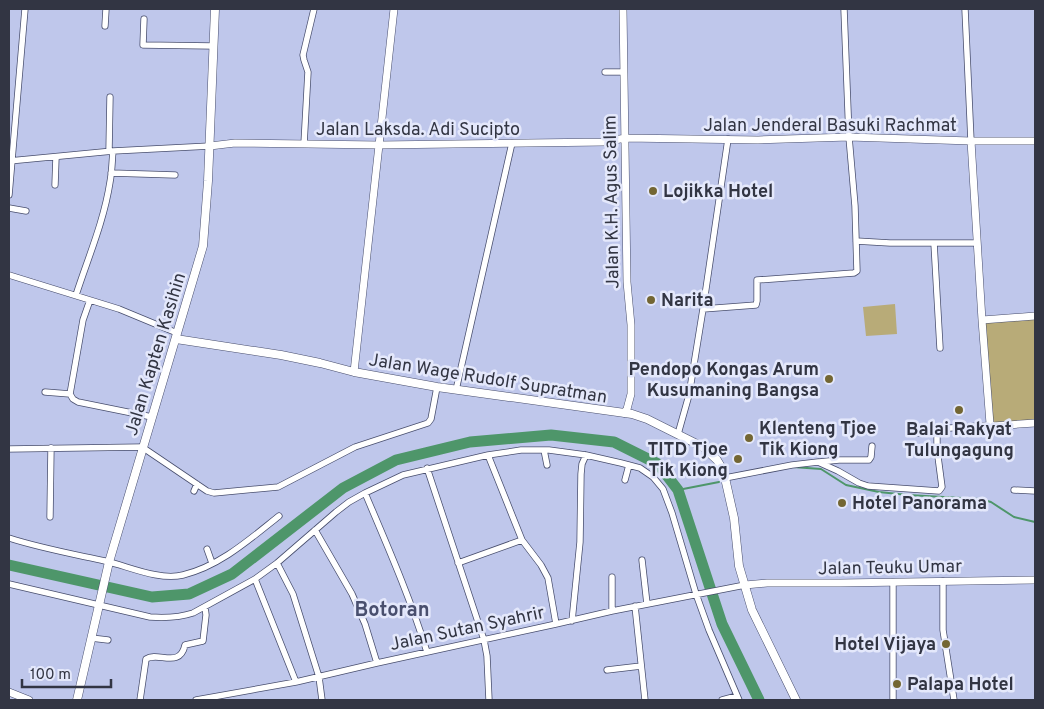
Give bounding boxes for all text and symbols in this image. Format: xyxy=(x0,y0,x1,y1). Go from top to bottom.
street label: Jalan K.H. Agus Salim xyxy=(599,115,626,289)
street label: Jalan Jenderal Basuki Rachmat xyxy=(703,115,957,138)
street label: Jalan Laksda. Adi Sucipto xyxy=(316,119,520,142)
place label: Lojikka Hotel xyxy=(663,181,773,204)
marker: Lojikka Hotel xyxy=(647,185,659,197)
street label: Jalan Kapten Kasihin xyxy=(121,270,192,439)
place label: Narita xyxy=(661,290,714,313)
marker: Narita xyxy=(645,294,657,306)
street label: Jalan Wage Rudolf Supratman xyxy=(367,349,609,410)
place label: Pendopo Kongas Arum Kusumaning Bangsa xyxy=(629,359,819,403)
marker: Pendopo Kongas Arum Kusumaning Bangsa xyxy=(823,373,835,385)
marker: Balai Rakyat Tulungagung xyxy=(953,404,965,416)
place label: Klenteng Tjoe Tik Kiong xyxy=(759,418,876,462)
place label: Balai Rakyat Tulungagung xyxy=(904,419,1014,463)
marker: Klenteng Tjoe Tik Kiong xyxy=(743,432,755,444)
place label: TITD Tjoe Tik Kiong xyxy=(648,439,728,483)
marker: TITD Tjoe Tik Kiong xyxy=(732,453,744,465)
place label: Hotel Panorama xyxy=(852,493,987,516)
marker: Hotel Panorama xyxy=(836,497,848,509)
street label: Jalan Teuku Umar xyxy=(818,556,962,581)
district label: Botoran xyxy=(354,598,430,624)
street label: Jalan Sutan Syahrir xyxy=(388,602,547,657)
place label: Hotel Vijaya xyxy=(834,634,936,657)
marker: Hotel Vijaya xyxy=(940,638,952,650)
scale bar xyxy=(22,656,111,688)
text: 100 m xyxy=(30,666,71,685)
place label: Palapa Hotel xyxy=(907,674,1014,697)
marker: Palapa Hotel xyxy=(891,678,903,690)

